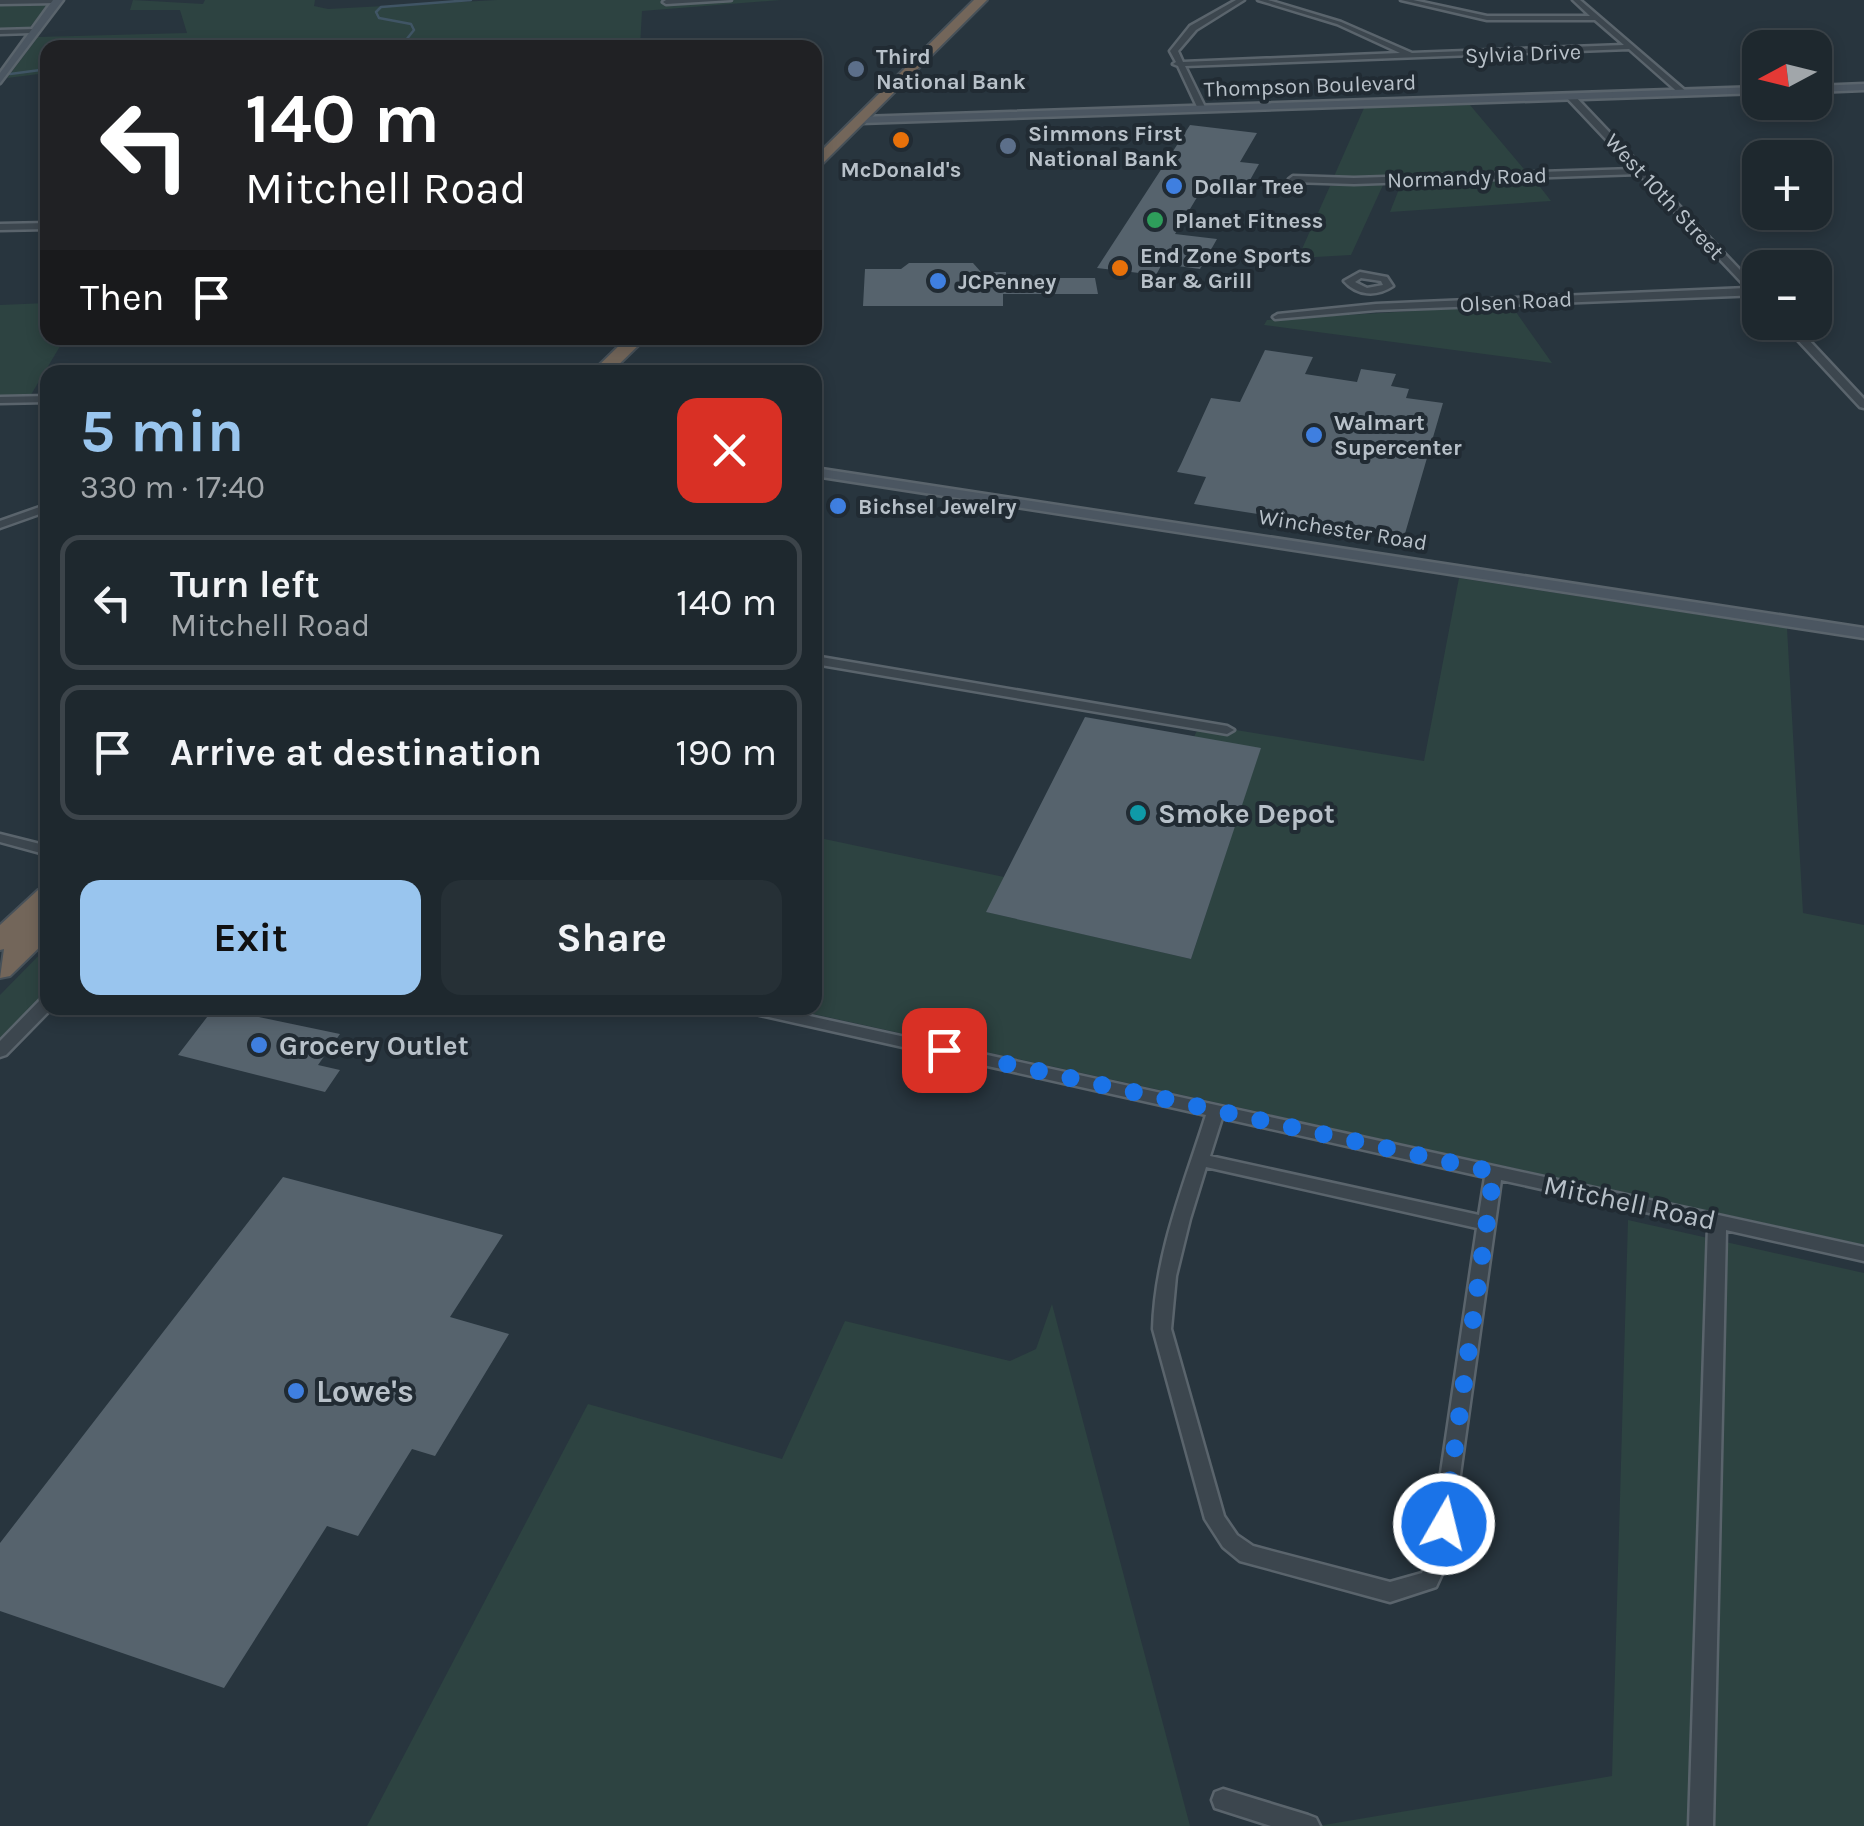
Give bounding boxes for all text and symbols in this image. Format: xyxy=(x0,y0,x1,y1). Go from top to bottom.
north arrow xyxy=(1742,30,1832,120)
map controls xyxy=(1742,30,1832,340)
street label: Sylvia Drive xyxy=(1465,39,1581,69)
place label: Third National Bank xyxy=(876,44,1026,95)
marker: Third National Bank xyxy=(845,58,867,80)
street label: Thompson Boulevard xyxy=(1203,69,1417,103)
text: 140 m xyxy=(245,78,440,160)
icon: left xyxy=(80,80,210,210)
place label: Simmons First National Bank xyxy=(1028,121,1183,172)
street label: West 10th Street xyxy=(1599,128,1729,265)
marker: McDonald's xyxy=(890,129,912,151)
marker: Simmons First National Bank xyxy=(997,135,1019,157)
button: + xyxy=(1742,140,1832,230)
place label: McDonald's xyxy=(841,157,961,183)
text: Mitchell Road xyxy=(245,162,526,214)
street label: Normandy Road xyxy=(1387,162,1548,194)
place label: Dollar Tree xyxy=(1194,174,1304,200)
marker: Dollar Tree xyxy=(1163,175,1185,197)
place label: Planet Fitness xyxy=(1175,208,1323,234)
marker: Planet Fitness xyxy=(1144,209,1166,231)
place label: End Zone Sports Bar & Grill xyxy=(1140,243,1312,294)
button: − xyxy=(1742,250,1832,340)
marker: End Zone Sports Bar & Grill xyxy=(1109,257,1131,279)
place label: JCPenney xyxy=(958,269,1056,295)
icon: arrive xyxy=(184,270,239,325)
marker: JCPenney xyxy=(927,270,949,292)
text: Then xyxy=(80,275,164,320)
street label: Olsen Road xyxy=(1459,286,1573,318)
text: 5 min xyxy=(80,396,244,466)
button: close xyxy=(677,398,782,503)
place label: Walmart Supercenter xyxy=(1334,410,1462,461)
marker: Walmart Supercenter xyxy=(1303,424,1325,446)
text: 330 m · 17:40 xyxy=(80,469,265,506)
place label: Bichsel Jewelry xyxy=(858,494,1017,520)
marker: Bichsel Jewelry xyxy=(827,495,849,517)
street label: Winchester Road xyxy=(1257,504,1429,556)
text: Turn left xyxy=(170,562,320,607)
icon: left xyxy=(85,575,140,630)
text: 140 m xyxy=(676,580,777,625)
text: Mitchell Road xyxy=(170,607,370,644)
icon: arrive xyxy=(85,725,140,780)
text: Arrive at destination xyxy=(170,730,542,775)
text: 190 m xyxy=(675,730,777,775)
place label: Smoke Depot xyxy=(1158,797,1335,830)
marker: Smoke Depot xyxy=(1127,802,1149,824)
button: Exit xyxy=(80,880,421,995)
button: Share xyxy=(441,880,782,995)
pin xyxy=(902,1008,987,1093)
icon: arrive xyxy=(917,1023,972,1078)
place label: Grocery Outlet xyxy=(279,1029,469,1062)
marker: Grocery Outlet xyxy=(248,1034,270,1056)
street label: Mitchell Road xyxy=(1541,1168,1719,1237)
place label: Lowe's xyxy=(316,1373,414,1410)
marker: Lowe's xyxy=(285,1380,307,1402)
position arrow xyxy=(1392,1472,1496,1576)

